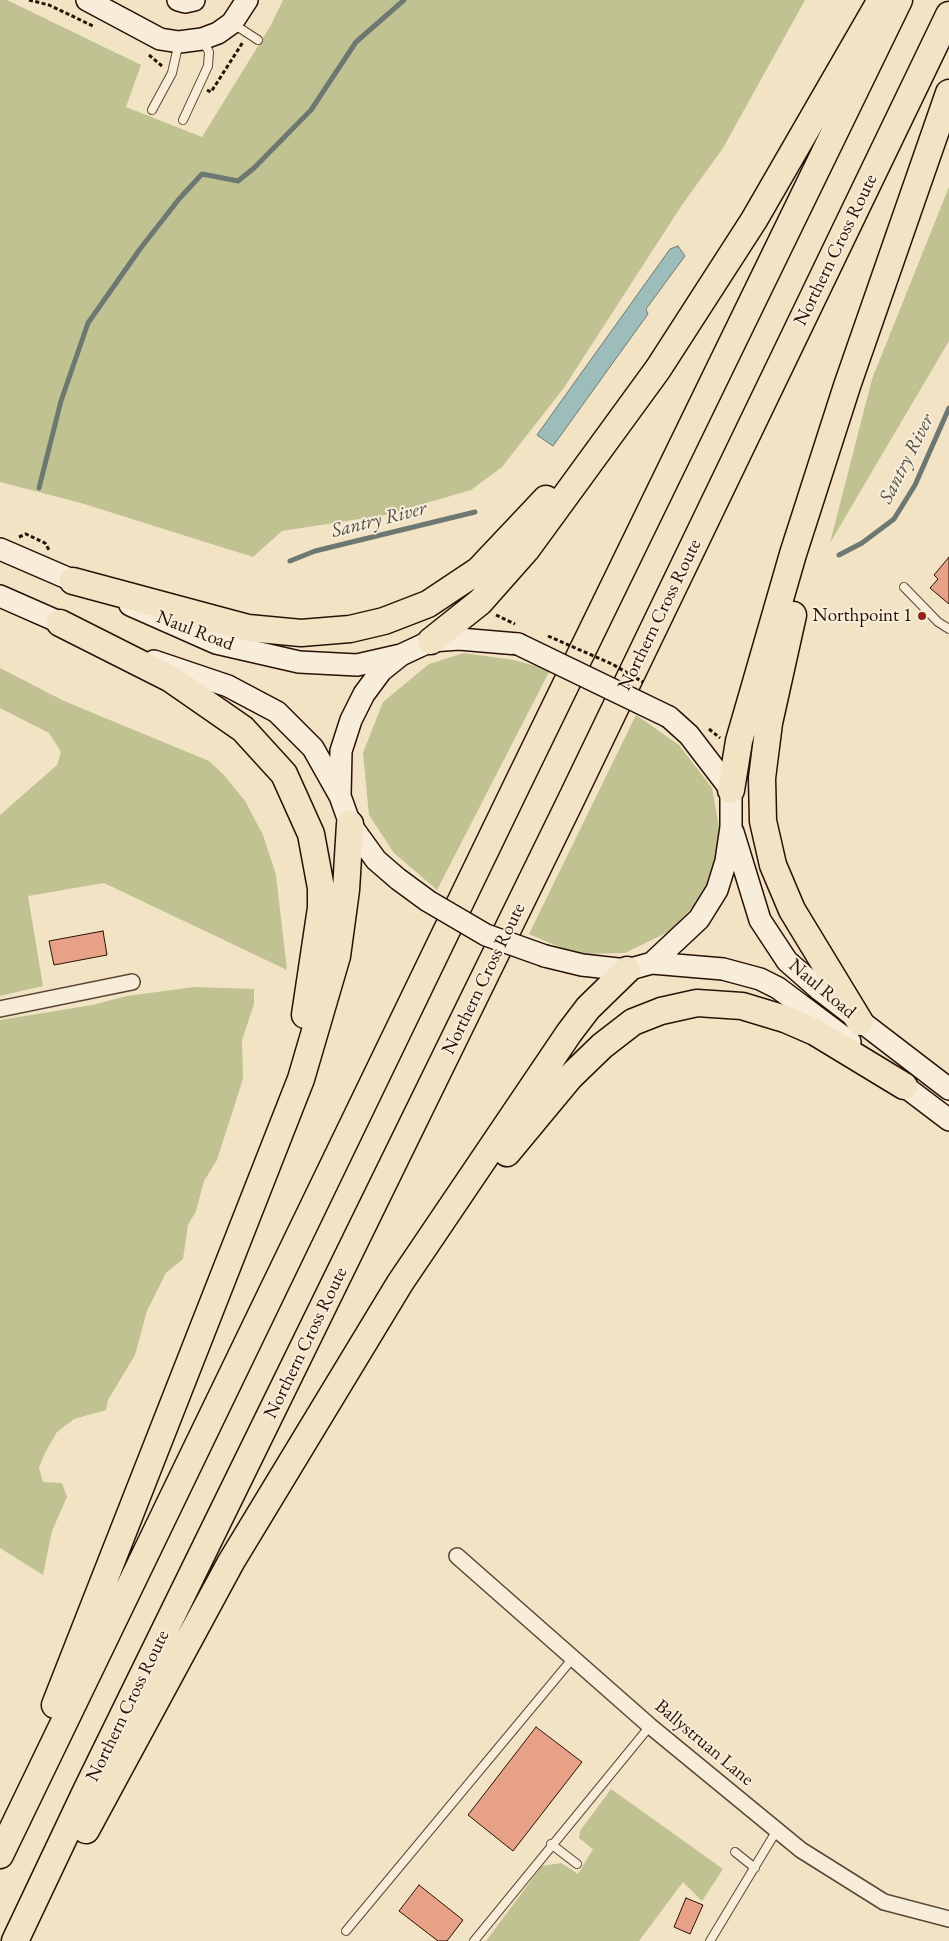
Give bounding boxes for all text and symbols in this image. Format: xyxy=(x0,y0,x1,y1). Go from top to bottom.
street label: Northern Cross Route xyxy=(789,170,883,330)
water label: Santry River xyxy=(874,410,940,508)
water label: Santry River xyxy=(329,497,429,543)
street label: Northern Cross Route xyxy=(613,535,707,695)
place label: Northpoint 1 xyxy=(813,605,912,627)
street label: Naul Road xyxy=(153,606,237,656)
marker: Northpoint 1 xyxy=(916,610,928,622)
street label: Northern Cross Route xyxy=(437,899,531,1059)
street label: Naul Road xyxy=(784,954,860,1024)
street label: Northern Cross Route xyxy=(259,1263,353,1423)
street label: Northern Cross Route xyxy=(81,1626,175,1786)
street label: Ballystruan Lane xyxy=(650,1695,758,1791)

